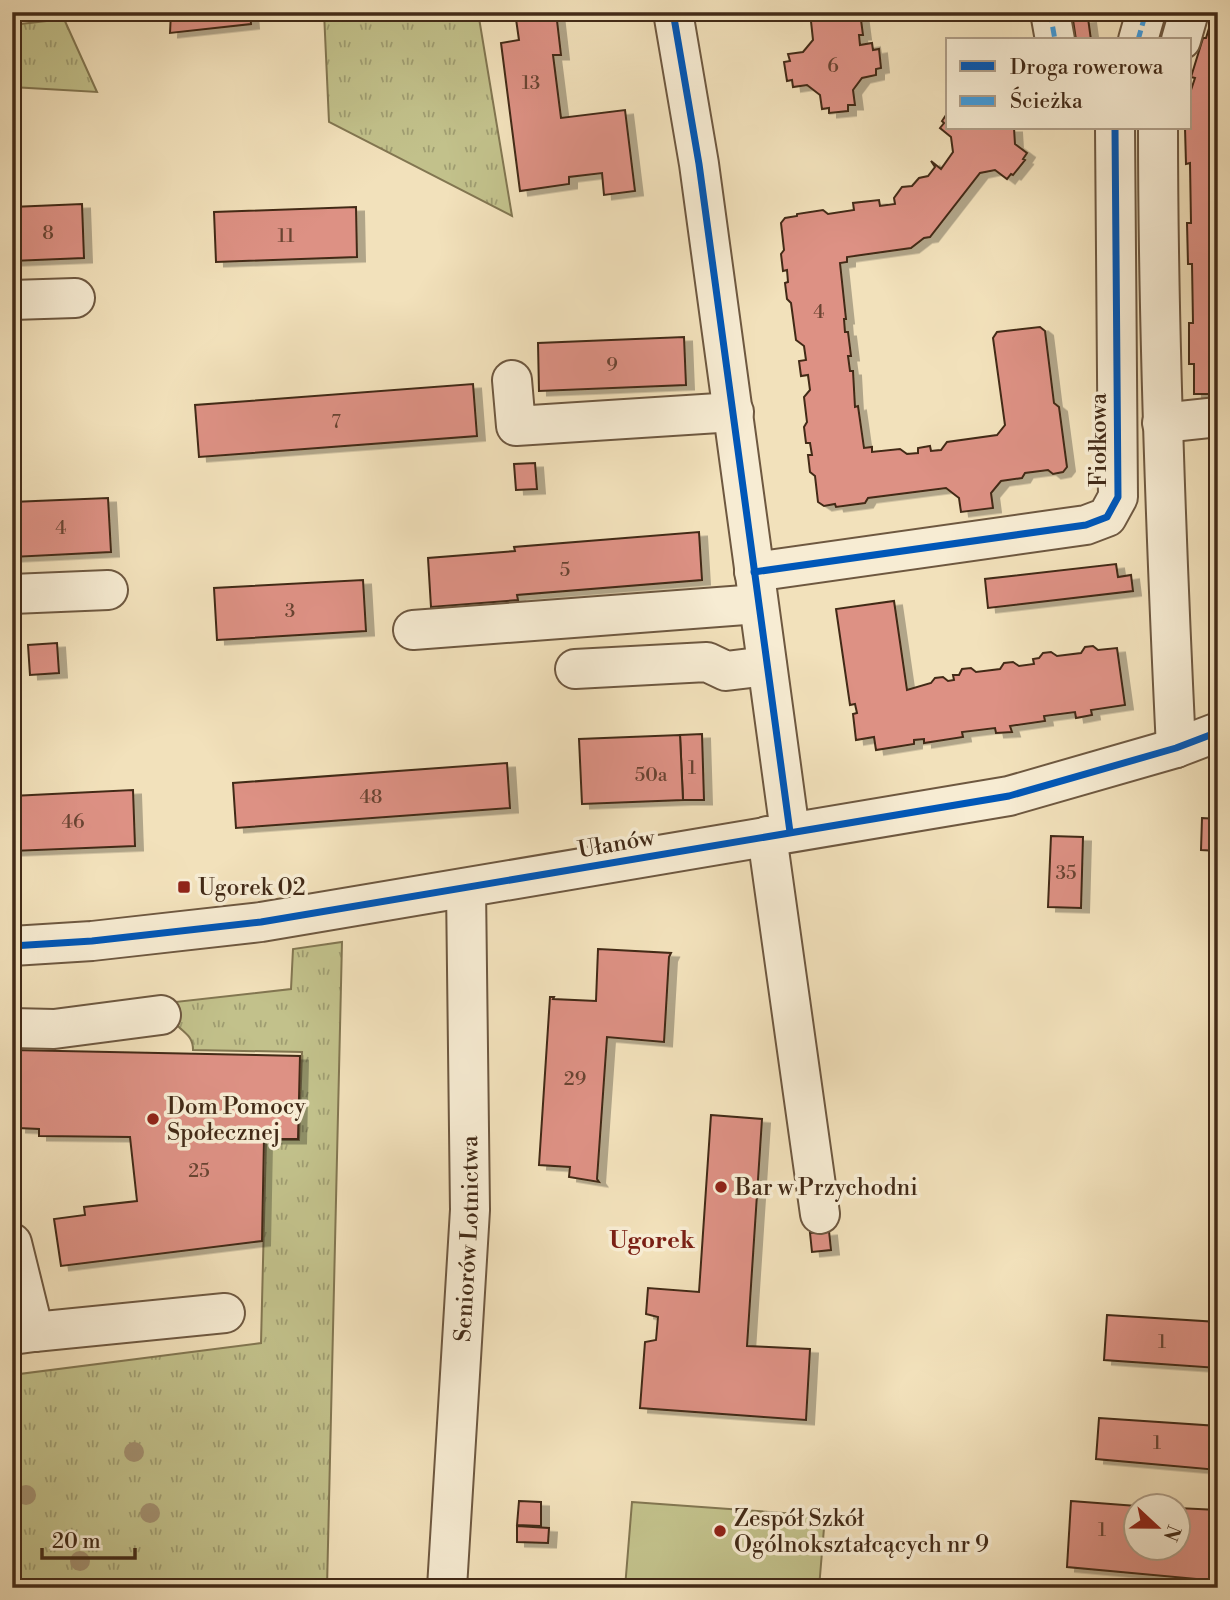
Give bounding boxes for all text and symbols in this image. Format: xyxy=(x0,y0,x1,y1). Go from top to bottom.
legend xyxy=(946,38,1192,130)
house number: 6 xyxy=(827,54,839,78)
text: Droga rowerowa xyxy=(1010,55,1164,81)
house number: 13 xyxy=(522,71,540,95)
text: Ścieżka xyxy=(1010,86,1083,115)
house number: 8 xyxy=(42,221,54,245)
house number: 11 xyxy=(278,224,295,248)
house number: 4 xyxy=(813,300,825,324)
house number: 9 xyxy=(606,353,618,377)
street label: Fiołkowa xyxy=(1085,393,1113,487)
house number: 7 xyxy=(331,410,341,434)
house number: 4 xyxy=(55,516,67,540)
house number: 5 xyxy=(560,558,570,582)
house number: 3 xyxy=(285,599,295,623)
house number: 1 xyxy=(688,756,696,780)
house number: 50a xyxy=(635,763,668,787)
house number: 48 xyxy=(360,785,382,809)
house number: 46 xyxy=(62,810,84,834)
street label: Ułanów xyxy=(576,823,658,864)
house number: 35 xyxy=(1056,861,1076,885)
place label: Ugorek 02 xyxy=(198,874,306,902)
marker: Ugorek 02 xyxy=(176,879,192,895)
house number: 29 xyxy=(564,1067,586,1091)
place label: Dom Pomocy Społecznej xyxy=(167,1093,306,1147)
marker: Dom Pomocy Społecznej xyxy=(145,1111,161,1127)
street label: Seniorów Lotnictwa xyxy=(449,1135,485,1343)
house number: 25 xyxy=(188,1159,210,1183)
place label: Bar w Przychodni xyxy=(734,1174,918,1202)
marker: Bar w Przychodni xyxy=(713,1179,729,1195)
district label: Ugorek xyxy=(609,1226,696,1256)
house number: 1 xyxy=(1158,1330,1166,1354)
house number: 1 xyxy=(1153,1431,1161,1455)
north arrow xyxy=(1122,1492,1192,1562)
place label: Zespół Szkół Ogólnokształcących nr 9 xyxy=(734,1505,989,1559)
scale bar xyxy=(42,1516,135,1560)
house number: 1 xyxy=(1098,1518,1106,1542)
text: N xyxy=(1158,1522,1186,1544)
marker: Zespół Szkół Ogólnokształcących nr 9 xyxy=(712,1523,728,1539)
text: 20 m xyxy=(52,1529,101,1555)

